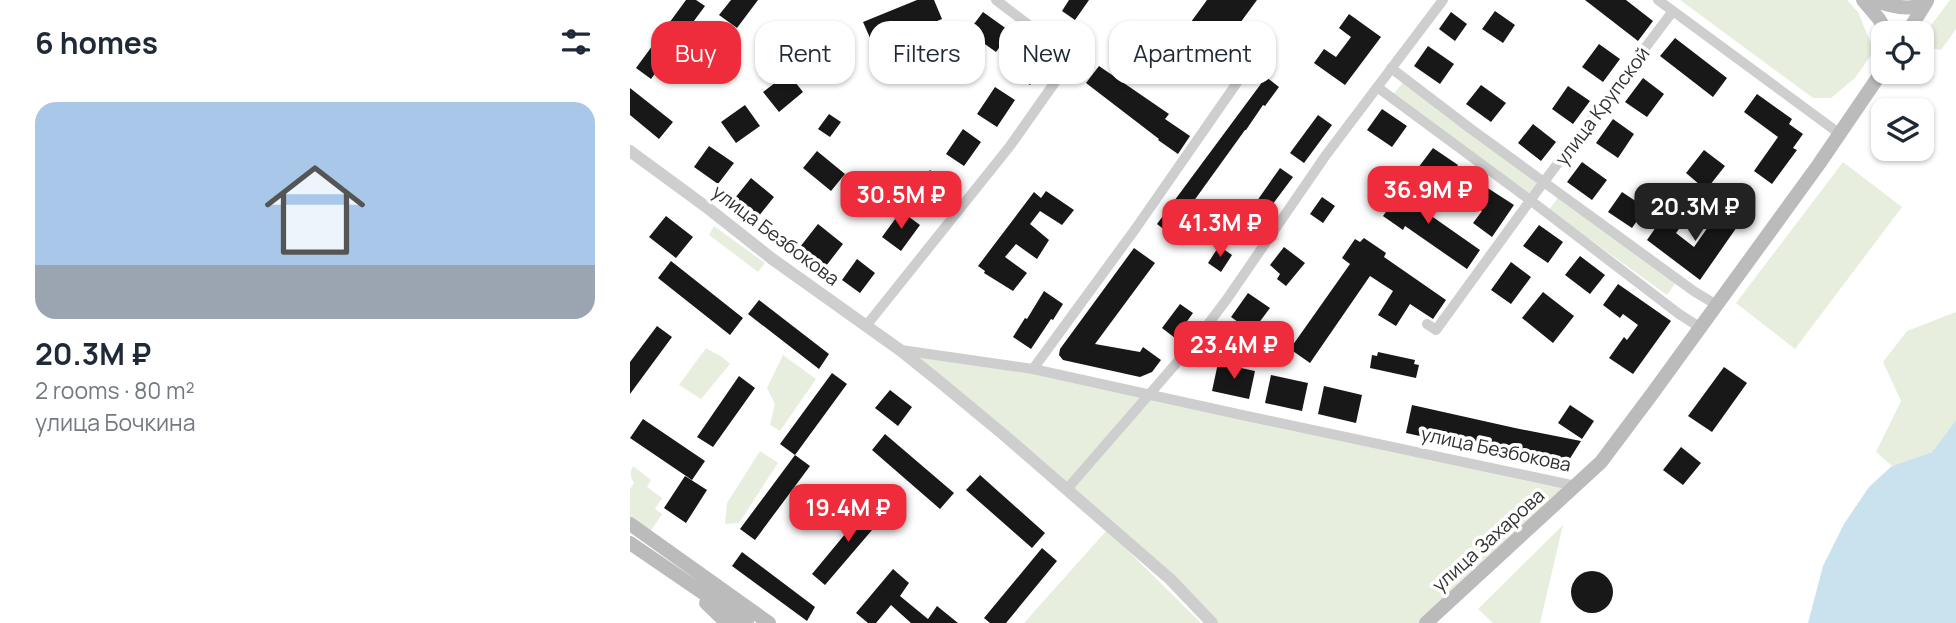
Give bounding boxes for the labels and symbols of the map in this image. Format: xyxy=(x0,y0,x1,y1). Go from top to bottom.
street label: улица Крупской xyxy=(1549,41,1655,171)
pin: 36.9M ₽ xyxy=(1363,166,1493,226)
pin: 30.5M ₽ xyxy=(836,172,966,231)
street label: улица Безбокова xyxy=(707,179,845,291)
pin: 20.3M ₽ xyxy=(1630,184,1760,243)
pin: 41.3M ₽ xyxy=(1155,200,1285,259)
pin: 23.4M ₽ xyxy=(1169,322,1299,381)
street label: улица Безбокова xyxy=(1419,420,1573,478)
street label: улица Захарова xyxy=(1426,483,1550,597)
pin: 19.4M ₽ xyxy=(783,484,913,544)

